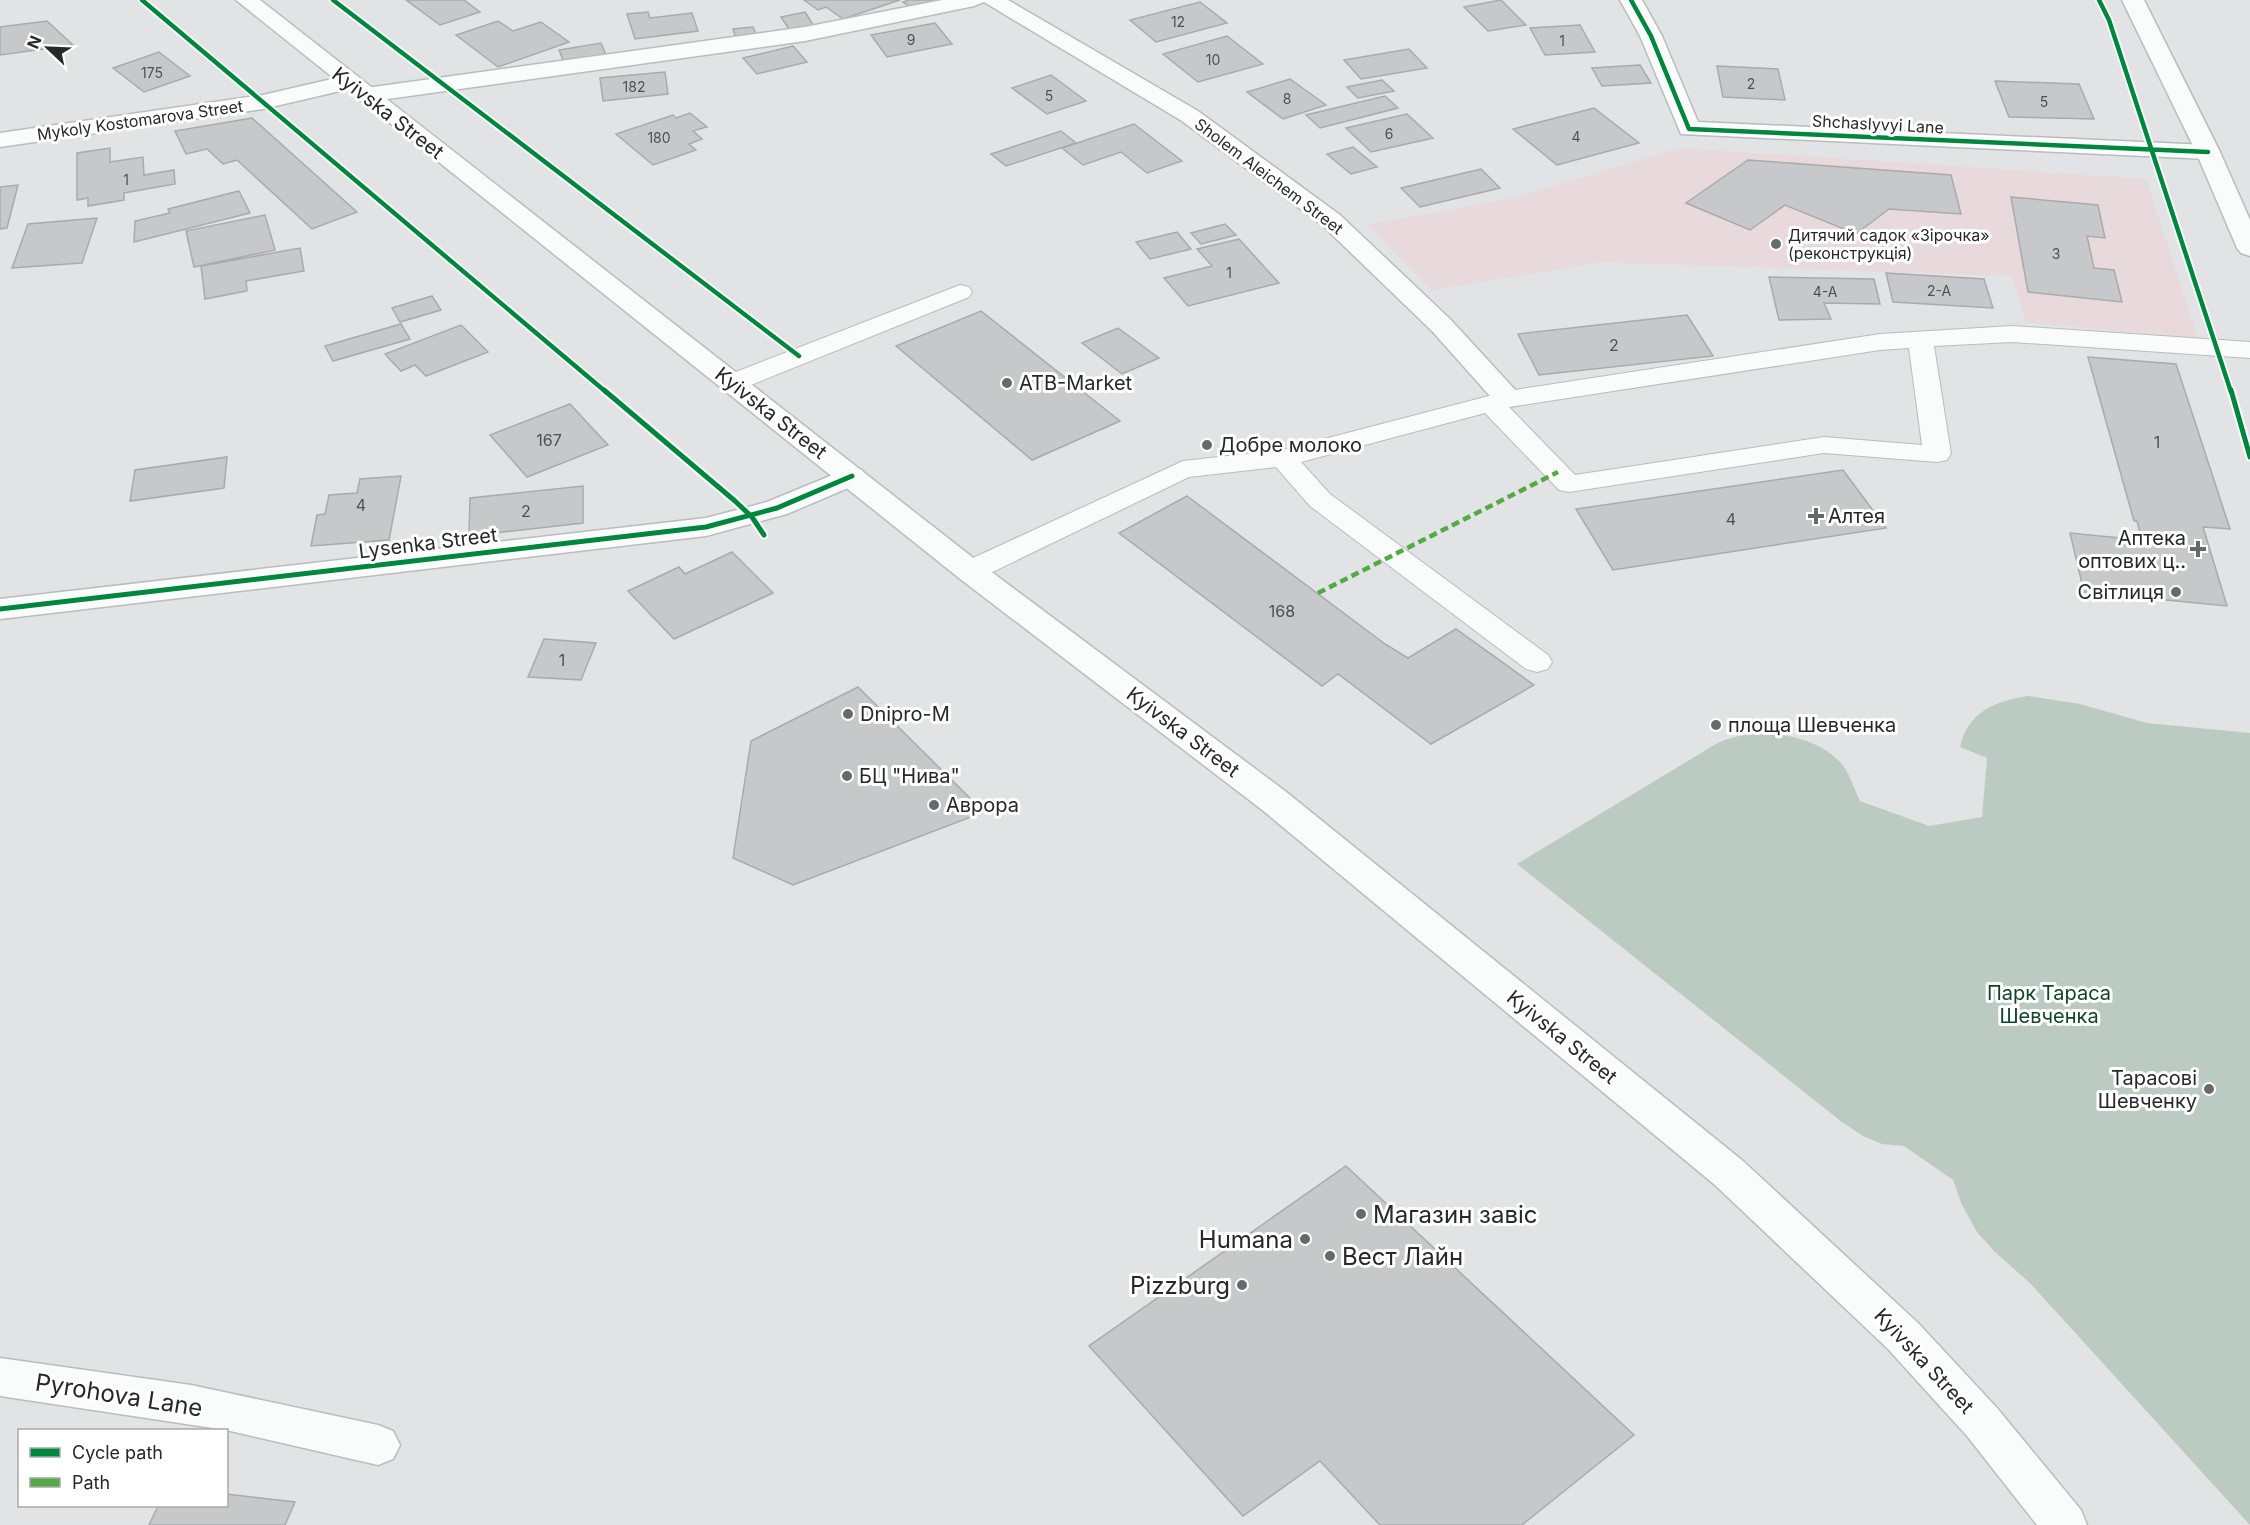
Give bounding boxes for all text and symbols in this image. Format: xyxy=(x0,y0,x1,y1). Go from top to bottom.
house number: 12 xyxy=(1171,13,1185,30)
north arrow xyxy=(18,18,78,78)
house number: 9 xyxy=(907,31,915,48)
house number: 1 xyxy=(1559,32,1565,49)
text: N xyxy=(23,33,46,52)
house number: 10 xyxy=(1206,51,1220,68)
street label: Kyivska Street xyxy=(328,62,449,164)
house number: 175 xyxy=(141,64,163,81)
house number: 2 xyxy=(1747,75,1755,92)
house number: 182 xyxy=(623,78,645,95)
house number: 5 xyxy=(1045,87,1053,104)
house number: 8 xyxy=(1283,90,1291,107)
house number: 5 xyxy=(2040,93,2048,110)
street label: Mykoly Kostomarova Street xyxy=(36,96,244,144)
street label: Shchaslyvyi Lane xyxy=(1812,111,1944,137)
street label: Sholem Aleichem Street xyxy=(1191,114,1347,238)
house number: 6 xyxy=(1385,125,1393,142)
house number: 4 xyxy=(1571,128,1581,145)
house number: 180 xyxy=(647,129,671,146)
house number: 1 xyxy=(123,171,129,188)
place label: Дитячий садок «Зірочка» (реконструкція) xyxy=(1788,225,1990,263)
marker: Дитячий садок «Зірочка» (реконструкція) xyxy=(1769,237,1783,251)
house number: 3 xyxy=(2052,245,2060,262)
house number: 1 xyxy=(1226,264,1232,281)
house number: 2-А xyxy=(1927,282,1951,299)
house number: 4-А xyxy=(1813,283,1838,300)
house number: 2 xyxy=(1609,335,1619,355)
street label: Kyivska Street xyxy=(711,362,832,464)
place label: ATB-Market xyxy=(1019,371,1133,395)
marker: ATB-Market xyxy=(1000,376,1014,390)
house number: 167 xyxy=(536,430,562,450)
house number: 1 xyxy=(2154,432,2160,452)
place label: Добре молоко xyxy=(1219,433,1362,457)
marker: Добре молоко xyxy=(1200,438,1214,452)
house number: 4 xyxy=(356,495,366,515)
house number: 2 xyxy=(521,501,531,521)
place label: Алтея xyxy=(1828,504,1885,528)
house number: 4 xyxy=(1726,509,1736,529)
marker: Алтея xyxy=(1809,509,1823,523)
street label: Lysenka Street xyxy=(357,523,499,563)
place label: Аптека оптових ц‥ xyxy=(2078,526,2186,573)
marker: Аптека оптових ц‥ xyxy=(2191,542,2205,556)
place label: Світлиця xyxy=(2078,580,2164,604)
marker: Світлиця xyxy=(2169,585,2183,599)
house number: 168 xyxy=(1269,601,1295,621)
house number: 1 xyxy=(559,650,565,670)
street label: Kyivska Street xyxy=(1122,682,1244,782)
place label: Dnipro-M xyxy=(860,702,950,726)
marker: Dnipro-M xyxy=(841,707,855,721)
place label: площа Шевченка xyxy=(1728,713,1896,737)
marker: площа Шевченка xyxy=(1709,718,1723,732)
place label: БЦ "Нива" xyxy=(859,764,960,788)
marker: БЦ "Нива" xyxy=(840,769,854,783)
place label: Аврора xyxy=(946,793,1019,817)
marker: Аврора xyxy=(927,798,941,812)
park label: Парк Тараса Шевченка xyxy=(1987,981,2111,1028)
street label: Kyivska Street xyxy=(1502,985,1622,1089)
place label: Тарасові Шевченку xyxy=(2098,1066,2197,1113)
marker: Тарасові Шевченку xyxy=(2202,1082,2216,1096)
place label: Магазин завіс xyxy=(1373,1200,1538,1229)
marker: Магазин завіс xyxy=(1354,1207,1368,1221)
place label: Humana xyxy=(1199,1225,1293,1254)
marker: Humana xyxy=(1298,1232,1312,1246)
place label: Вест Лайн xyxy=(1342,1242,1463,1271)
marker: Вест Лайн xyxy=(1323,1249,1337,1263)
place label: Pizzburg xyxy=(1130,1271,1230,1300)
marker: Pizzburg xyxy=(1235,1278,1249,1292)
street label: Kyivska Street xyxy=(1869,1304,1979,1419)
street label: Pyrohova Lane xyxy=(33,1367,205,1423)
legend xyxy=(18,1429,228,1507)
text: Cycle path xyxy=(72,1442,163,1463)
text: Path xyxy=(72,1472,110,1493)

